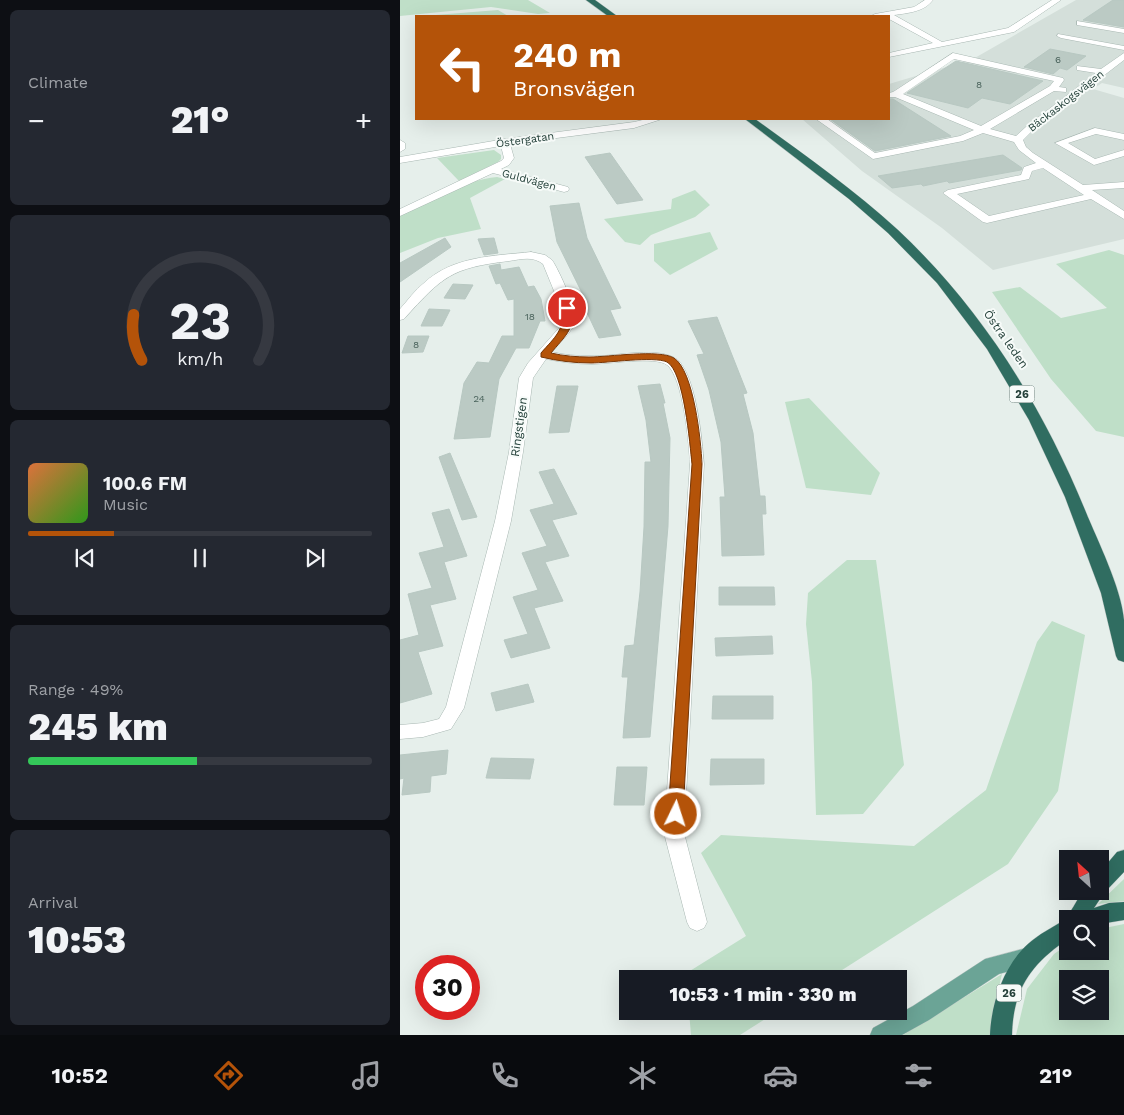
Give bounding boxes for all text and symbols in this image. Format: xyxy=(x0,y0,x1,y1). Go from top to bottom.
text: 240 m xyxy=(513,34,622,76)
icon: left xyxy=(430,35,495,100)
house number: 6 xyxy=(1055,54,1061,65)
street label: Bäckaskogsvägen xyxy=(1025,67,1107,135)
text: Climate xyxy=(28,73,88,92)
text: Bronsvägen xyxy=(513,76,636,101)
house number: 8 xyxy=(976,79,982,90)
text: 21° xyxy=(170,98,230,142)
text: − xyxy=(28,104,45,137)
text: + xyxy=(355,104,372,137)
street label: Östergatan xyxy=(495,128,555,151)
street label: Guldvägen xyxy=(500,166,558,194)
pin xyxy=(546,287,588,329)
text: 23 xyxy=(169,291,231,352)
icon: arrive xyxy=(553,294,581,322)
street label: Östra leden xyxy=(981,307,1031,371)
house number: 18 xyxy=(525,311,535,322)
house number: 8 xyxy=(413,339,419,350)
text: km/h xyxy=(177,348,223,369)
road number: 26 xyxy=(1010,386,1034,402)
house number: 24 xyxy=(473,393,485,404)
street label: Ringstigen xyxy=(508,396,530,458)
text: 100.6 FM xyxy=(103,472,187,495)
text: Music xyxy=(103,495,148,514)
icon: previous xyxy=(71,544,99,572)
icon: pause xyxy=(186,544,214,572)
icon: next xyxy=(301,544,329,572)
text: Range · 49% xyxy=(28,680,123,699)
text: 245 km xyxy=(28,705,168,749)
position arrow xyxy=(649,787,701,839)
north arrow xyxy=(1059,850,1109,900)
map controls xyxy=(1059,850,1109,1020)
text: Arrival xyxy=(28,893,78,912)
button: search xyxy=(1059,910,1109,960)
text: 10:53 xyxy=(28,918,126,962)
speed limit sign: 30 xyxy=(415,955,480,1020)
button: layers xyxy=(1059,970,1109,1020)
text: 10:53 · 1 min · 330 m xyxy=(669,983,857,1006)
road number: 26 xyxy=(996,984,1022,1001)
icon: directions xyxy=(211,1058,246,1093)
icon: music xyxy=(349,1058,384,1093)
icon: phone xyxy=(487,1058,522,1093)
icon: climate xyxy=(625,1058,660,1093)
icon: car xyxy=(763,1058,798,1093)
icon: filters xyxy=(901,1058,936,1093)
text: 10:52 xyxy=(52,1063,108,1088)
text: 21° xyxy=(1039,1063,1072,1088)

